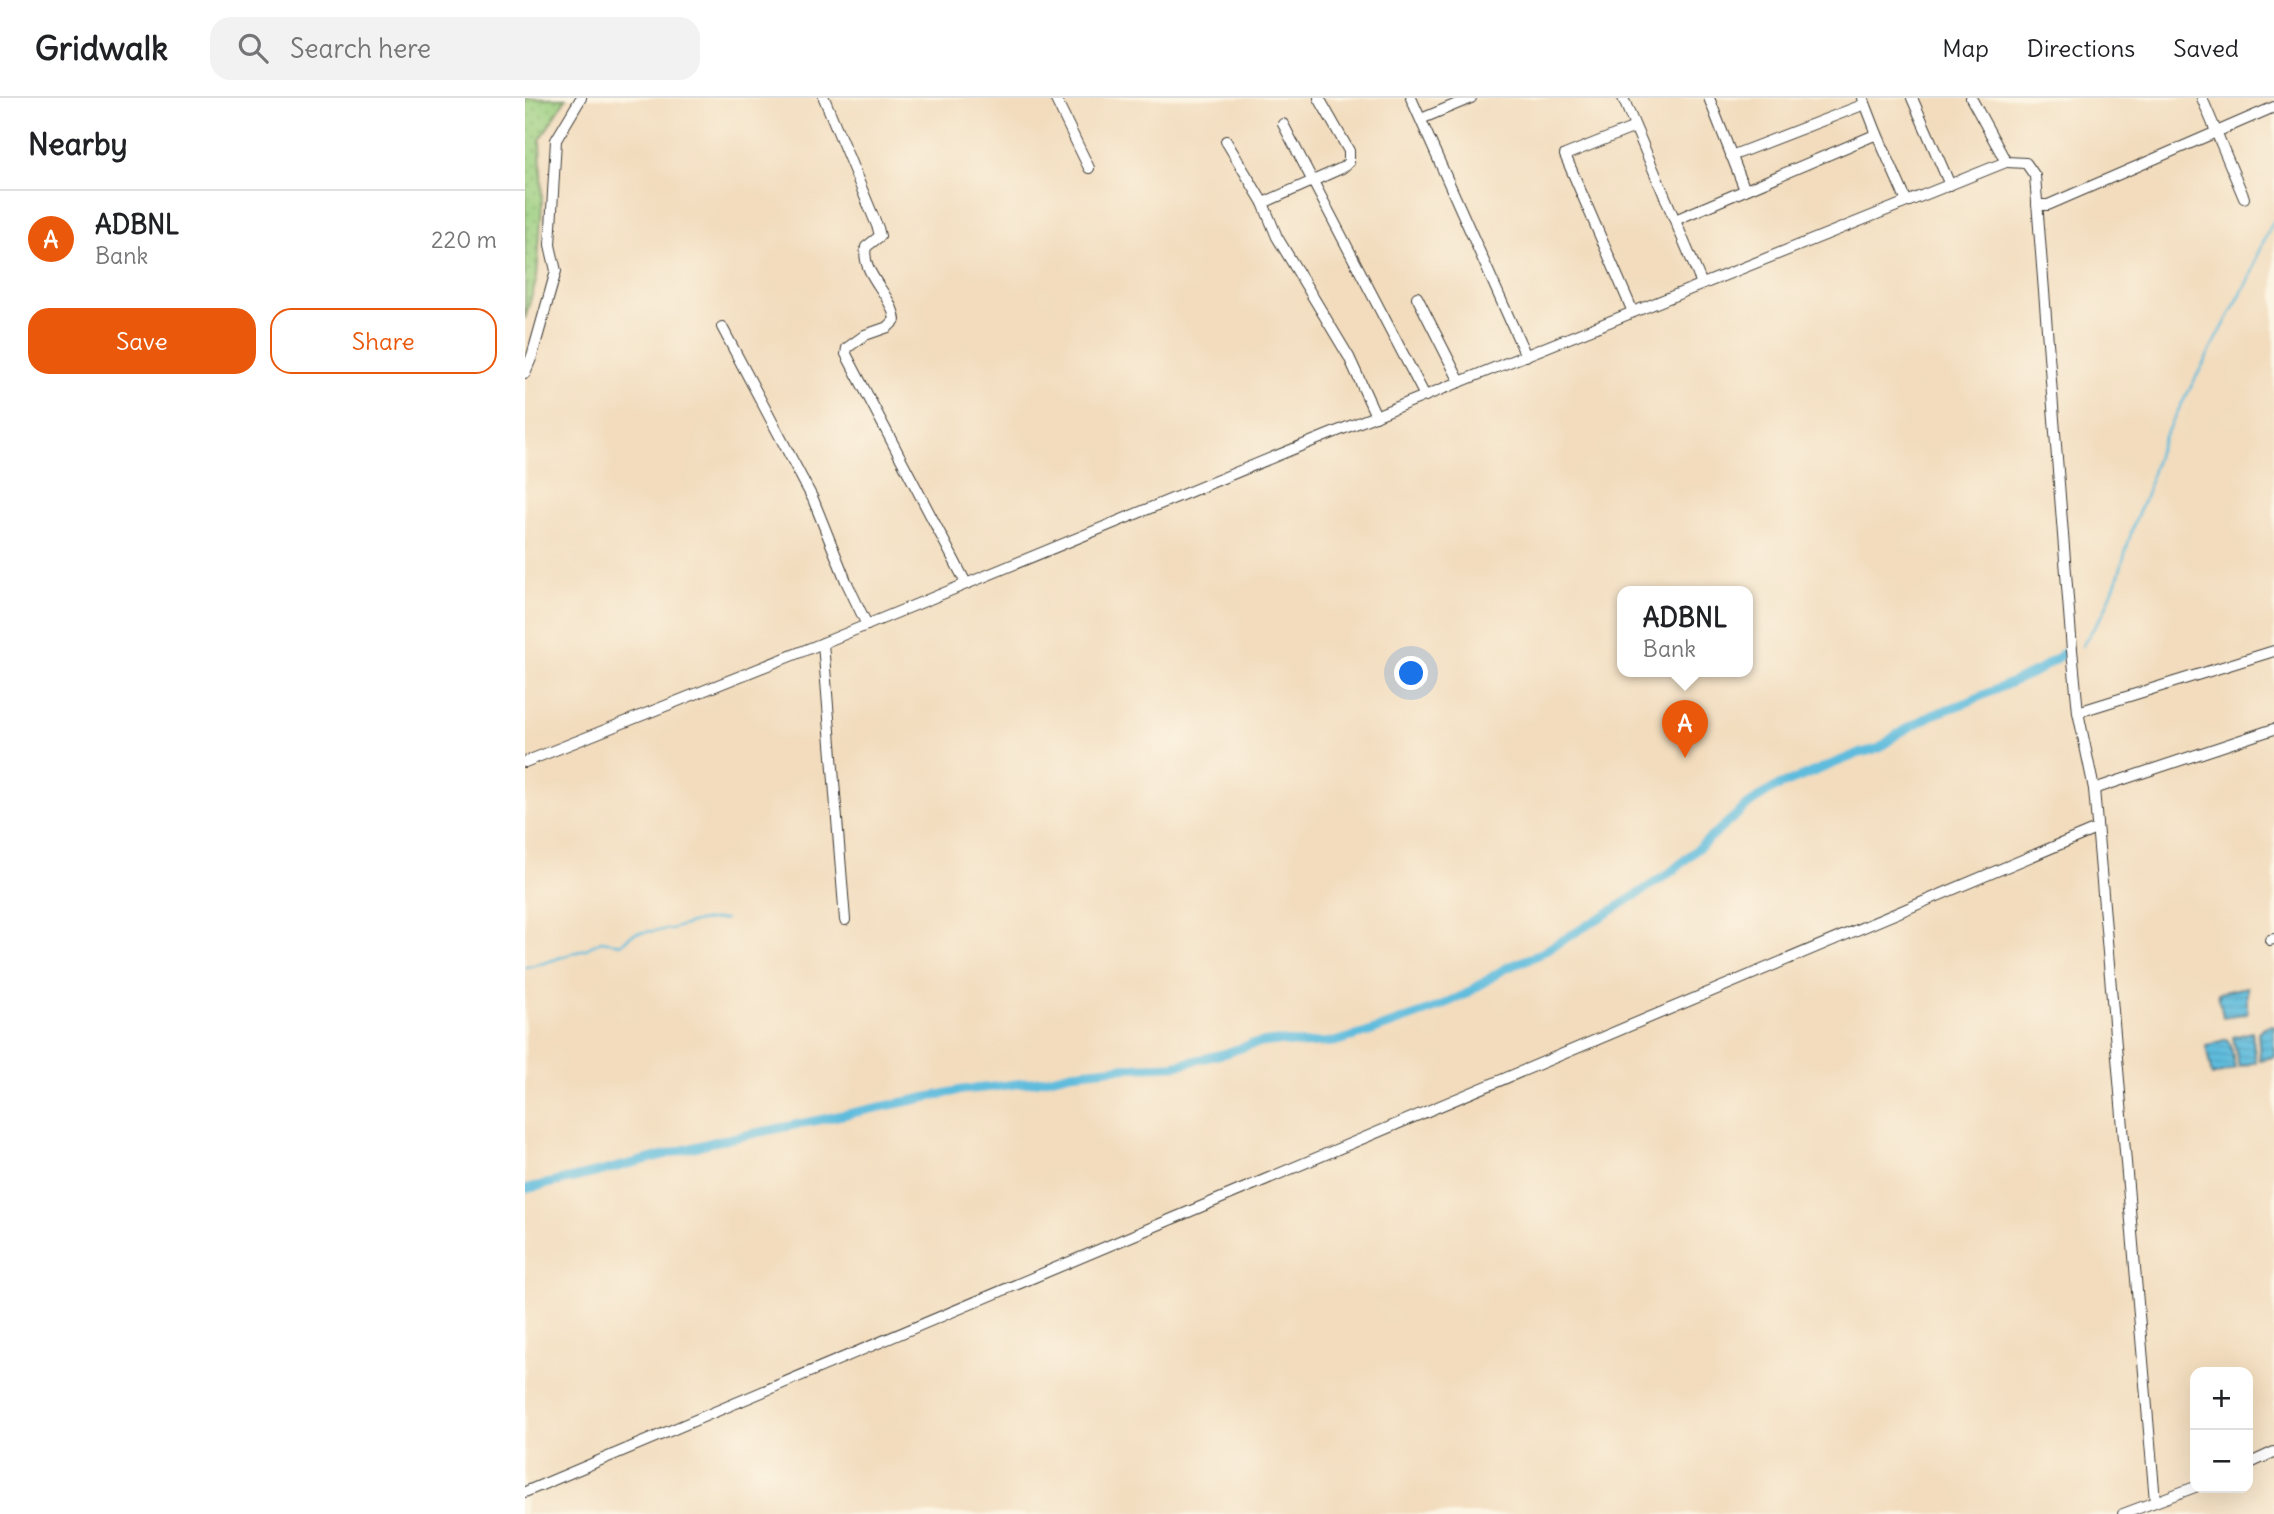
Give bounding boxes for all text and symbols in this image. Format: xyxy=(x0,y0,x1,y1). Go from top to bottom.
search box xyxy=(210,17,700,80)
text: Gridwalk xyxy=(35,27,168,69)
icon: search xyxy=(234,29,272,67)
text: Search here xyxy=(290,32,431,65)
text: Map xyxy=(1942,33,1989,63)
text: Directions xyxy=(2027,33,2135,63)
text: Saved xyxy=(2173,33,2239,63)
text: Nearby xyxy=(28,125,128,163)
text: ADBNL xyxy=(95,208,179,241)
text: A xyxy=(44,225,58,254)
text: 220 m xyxy=(431,225,497,254)
text: Bank xyxy=(95,241,148,270)
button: Save xyxy=(28,308,256,374)
button: Share xyxy=(270,308,497,374)
popup xyxy=(1617,586,1753,677)
text: ADBNL xyxy=(1643,601,1727,634)
text: Bank xyxy=(1643,634,1696,663)
your location xyxy=(1394,656,1428,690)
pin: A xyxy=(1662,700,1708,758)
map controls xyxy=(2190,1367,2253,1493)
button: + xyxy=(2190,1367,2253,1430)
button: − xyxy=(2190,1430,2253,1493)

